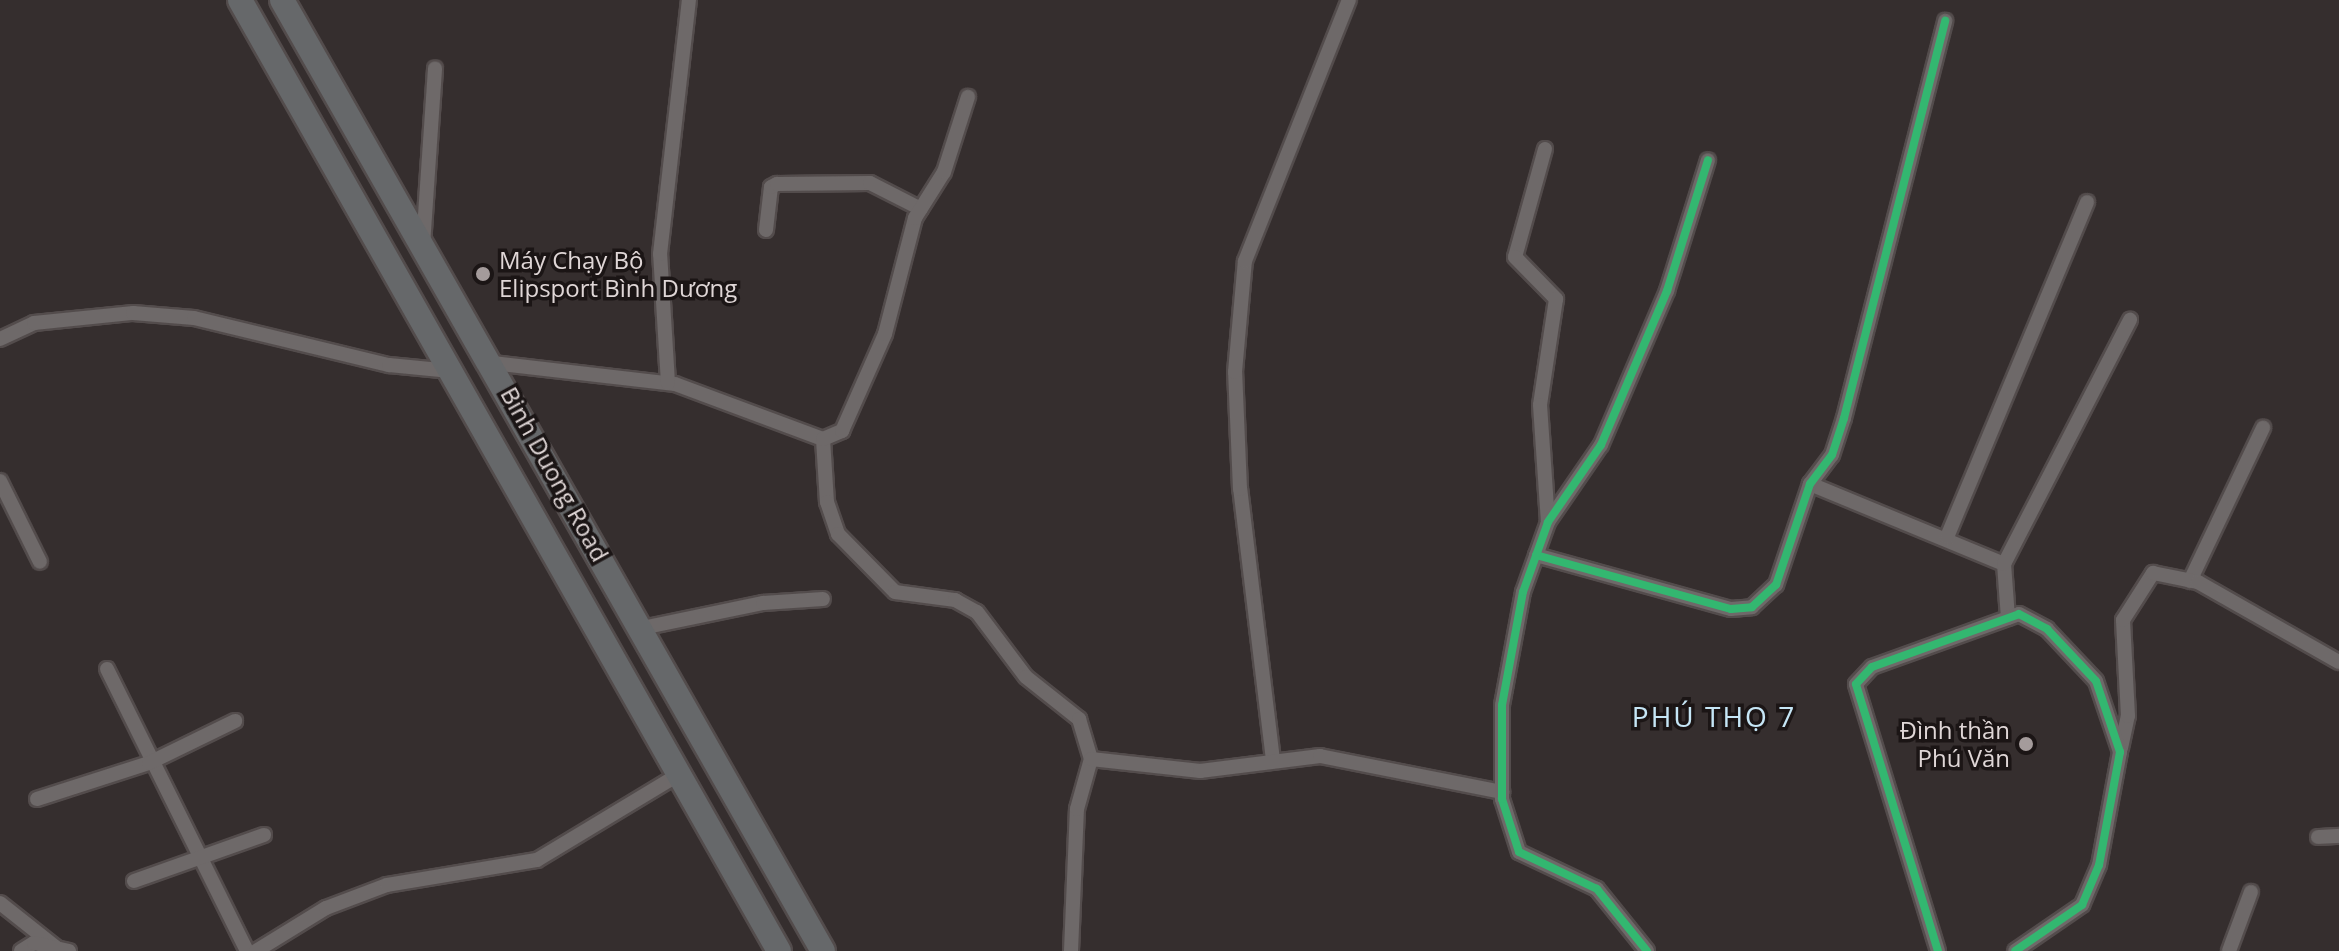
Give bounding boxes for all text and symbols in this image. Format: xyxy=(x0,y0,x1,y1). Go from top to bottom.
place label: Máy Chạy Bộ Elipsport Bình Dương xyxy=(499,246,737,302)
marker: Máy Chạy Bộ Elipsport Bình Dương xyxy=(474,265,492,283)
street label: Binh Duong Road xyxy=(495,382,615,566)
district label: PHÚ THỌ 7 xyxy=(1632,699,1796,733)
place label: Đình thần Phú Văn xyxy=(1900,716,2010,772)
marker: Đình thần Phú Văn xyxy=(2017,735,2035,753)

